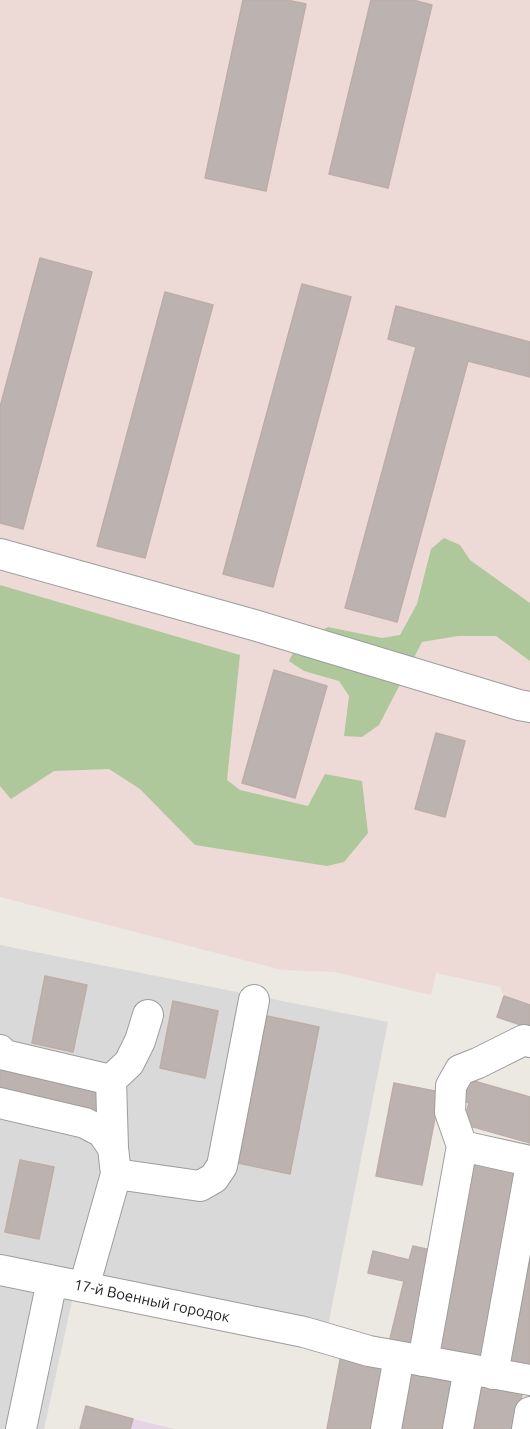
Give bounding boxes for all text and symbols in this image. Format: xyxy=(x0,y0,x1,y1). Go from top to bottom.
street label: 17-й Военный городок xyxy=(72,1276,232,1326)

